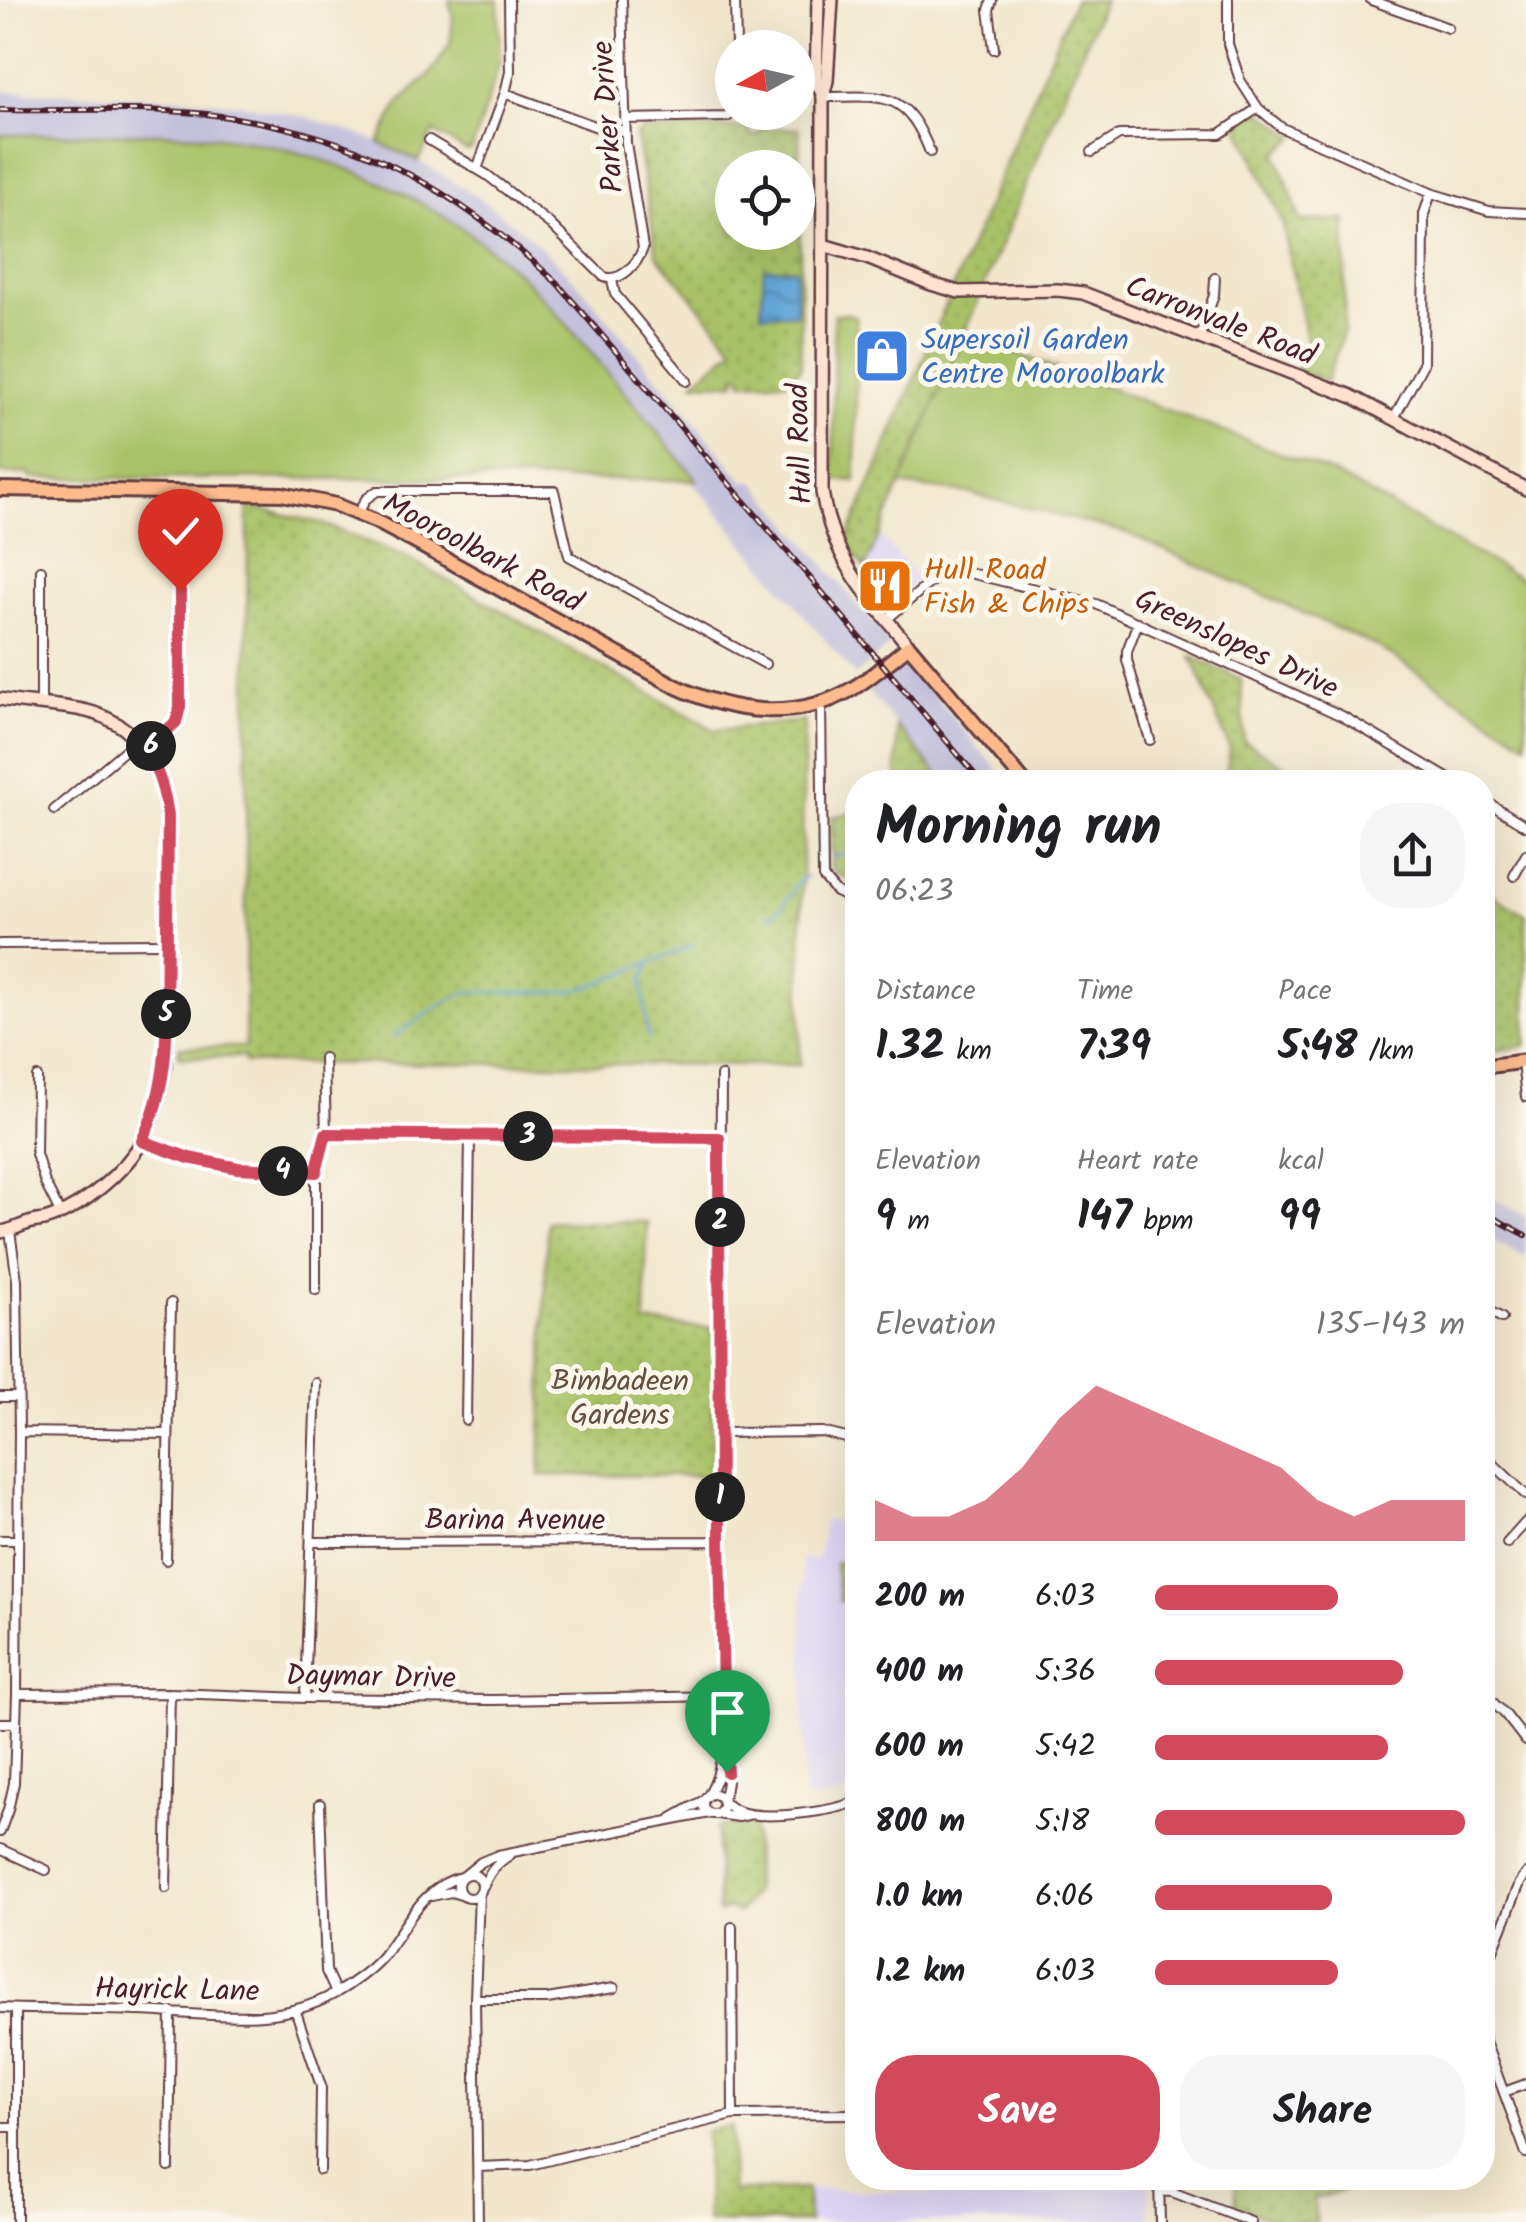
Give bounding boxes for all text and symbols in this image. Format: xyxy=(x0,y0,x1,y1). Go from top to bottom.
north arrow xyxy=(715,30,815,130)
map controls xyxy=(715,30,815,250)
street label: Parker Drive xyxy=(580,39,638,195)
button: locate xyxy=(715,150,815,250)
street label: Carronvale Road xyxy=(1118,263,1324,381)
place label: Supersoil Garden Centre Mooroolbark xyxy=(921,317,1166,399)
shop icon: Supersoil Garden Centre Mooroolbark xyxy=(852,326,912,386)
street label: Hull Road xyxy=(775,381,827,505)
street label: Mooroolbark Road xyxy=(373,481,592,627)
pin xyxy=(138,489,223,592)
icon: check xyxy=(153,504,208,559)
place label: Hull Road Fish & Chips xyxy=(924,547,1089,629)
restaurant icon: Hull Road Fish & Chips xyxy=(855,556,915,616)
street label: Greenslopes Drive xyxy=(1126,577,1346,713)
pin: 6 xyxy=(126,721,176,771)
text: 6 xyxy=(143,723,159,768)
text: Morning run xyxy=(875,786,1162,873)
button: share xyxy=(1360,803,1465,908)
text: 06:23 xyxy=(875,867,954,918)
text: Distance xyxy=(875,969,976,1014)
text: Time xyxy=(1077,969,1133,1014)
text: Pace xyxy=(1278,969,1332,1014)
pin: 5 xyxy=(141,989,191,1039)
text: 5 xyxy=(159,991,173,1036)
text: 1.32 xyxy=(875,1014,945,1081)
text: 7:39 xyxy=(1077,1014,1151,1081)
text: 5:48 xyxy=(1278,1014,1358,1081)
text: km xyxy=(945,1029,992,1074)
text: /km xyxy=(1358,1029,1414,1074)
pin: 3 xyxy=(503,1111,553,1161)
text: 3 xyxy=(520,1113,536,1158)
text: Elevation xyxy=(875,1139,981,1184)
text: Heart rate xyxy=(1077,1139,1198,1184)
text: kcal xyxy=(1278,1139,1324,1184)
pin: 4 xyxy=(258,1146,308,1196)
text: 4 xyxy=(275,1148,291,1193)
text: 9 xyxy=(875,1184,896,1251)
text: 147 xyxy=(1077,1184,1132,1251)
text: 99 xyxy=(1278,1184,1321,1251)
pin: 2 xyxy=(695,1197,745,1247)
text: 2 xyxy=(712,1199,728,1244)
text: m xyxy=(896,1199,930,1244)
text: bpm xyxy=(1132,1199,1194,1244)
text: Elevation xyxy=(875,1300,996,1351)
text: 135–143 m xyxy=(1316,1300,1465,1351)
park label: Bimbadeen Gardens xyxy=(551,1358,689,1440)
pin: 1 xyxy=(695,1472,745,1522)
text: 1 xyxy=(716,1474,724,1519)
street label: Barina Avenue xyxy=(425,1497,605,1545)
text: 200 m xyxy=(875,1572,965,1623)
text: 6:03 xyxy=(1035,1572,1095,1623)
text: 400 m xyxy=(875,1647,964,1698)
text: 5:36 xyxy=(1035,1647,1096,1698)
street label: Daymar Drive xyxy=(286,1653,456,1703)
pin xyxy=(685,1670,770,1773)
icon: arrive xyxy=(700,1685,755,1740)
text: 600 m xyxy=(875,1722,964,1773)
text: 5:42 xyxy=(1035,1722,1096,1773)
text: 800 m xyxy=(875,1797,965,1848)
text: 5:18 xyxy=(1035,1797,1089,1848)
text: 1.0 km xyxy=(875,1872,963,1923)
text: 6:06 xyxy=(1035,1872,1094,1923)
text: 1.2 km xyxy=(875,1947,965,1998)
text: 6:03 xyxy=(1035,1947,1095,1998)
street label: Hayrick Lane xyxy=(94,1966,260,2016)
button: Save xyxy=(875,2055,1160,2170)
button: Share xyxy=(1180,2055,1465,2170)

